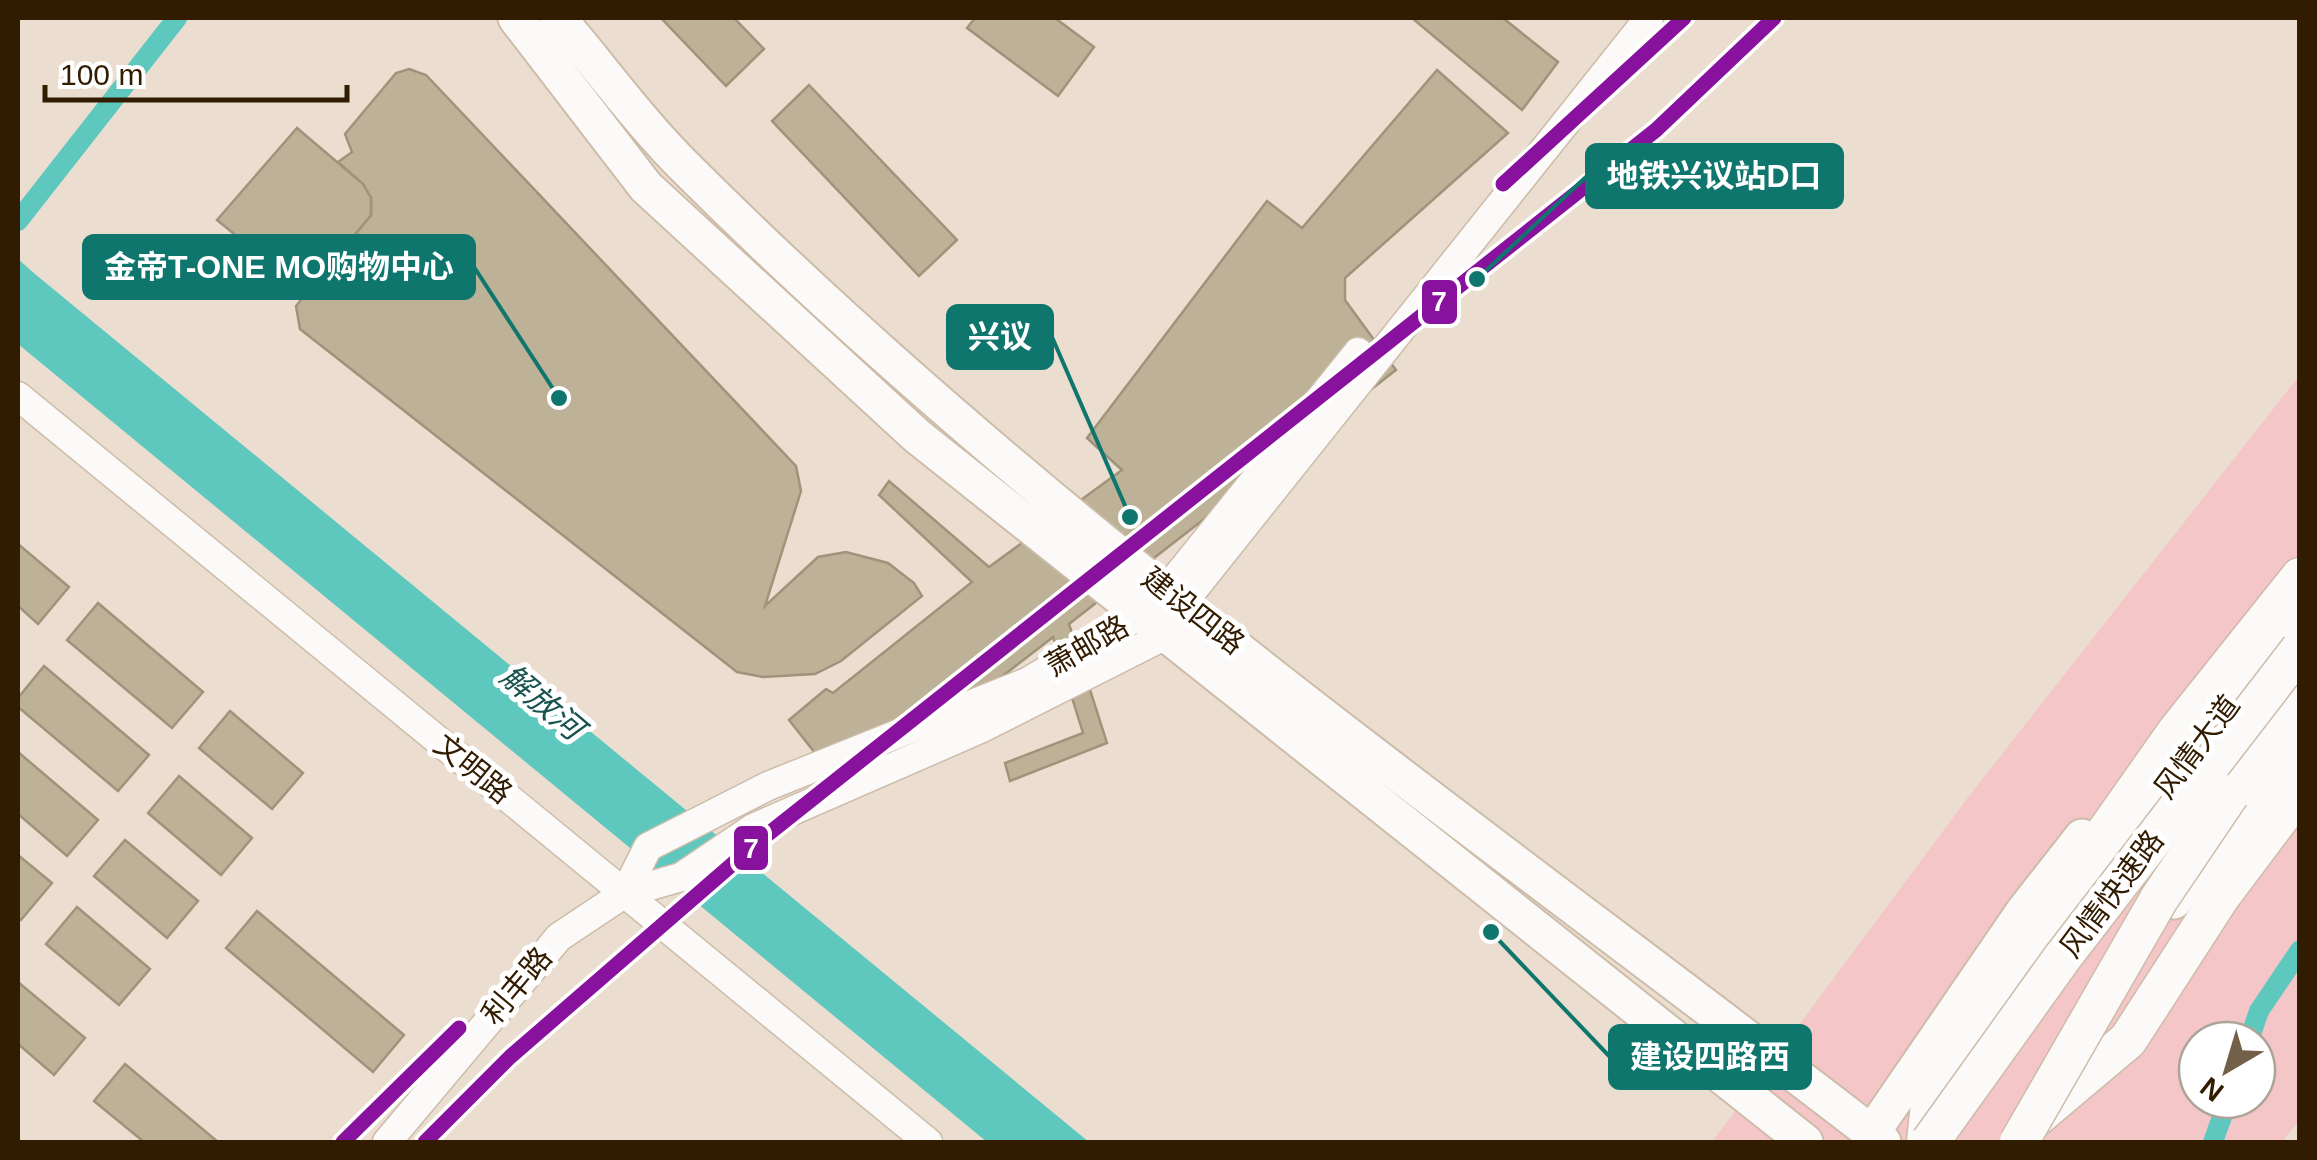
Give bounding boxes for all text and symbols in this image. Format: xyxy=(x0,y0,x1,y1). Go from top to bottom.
scale bar xyxy=(45,40,348,102)
text: 100 m xyxy=(60,58,143,91)
callout: 地铁兴议站D口 xyxy=(1587,145,1842,207)
text: 地铁兴议站D口 xyxy=(1606,158,1822,194)
callout: 金帝T-ONE MO购物中心 xyxy=(84,236,474,298)
text: 金帝T-ONE MO购物中心 xyxy=(104,249,454,285)
line badge: 7 xyxy=(1420,278,1459,326)
text: 7 xyxy=(1431,286,1447,317)
callout: 兴议 xyxy=(948,306,1052,368)
text: 兴议 xyxy=(968,319,1032,355)
street label: 建设四路 xyxy=(1136,561,1251,661)
street label: 萧邮路 xyxy=(1040,609,1134,682)
water label: 解放河 xyxy=(494,657,595,750)
street label: 风情大道 xyxy=(2147,689,2246,805)
street label: 文明路 xyxy=(428,727,519,810)
line badge: 7 xyxy=(732,824,770,872)
street label: 风情快速路 xyxy=(2053,824,2170,964)
text: 7 xyxy=(743,833,759,864)
street label: 利丰路 xyxy=(475,941,558,1031)
north arrow xyxy=(2177,1020,2277,1120)
callout: 建设四路西 xyxy=(1610,1026,1810,1088)
text: 建设四路西 xyxy=(1630,1039,1790,1075)
text: N xyxy=(2194,1071,2229,1108)

